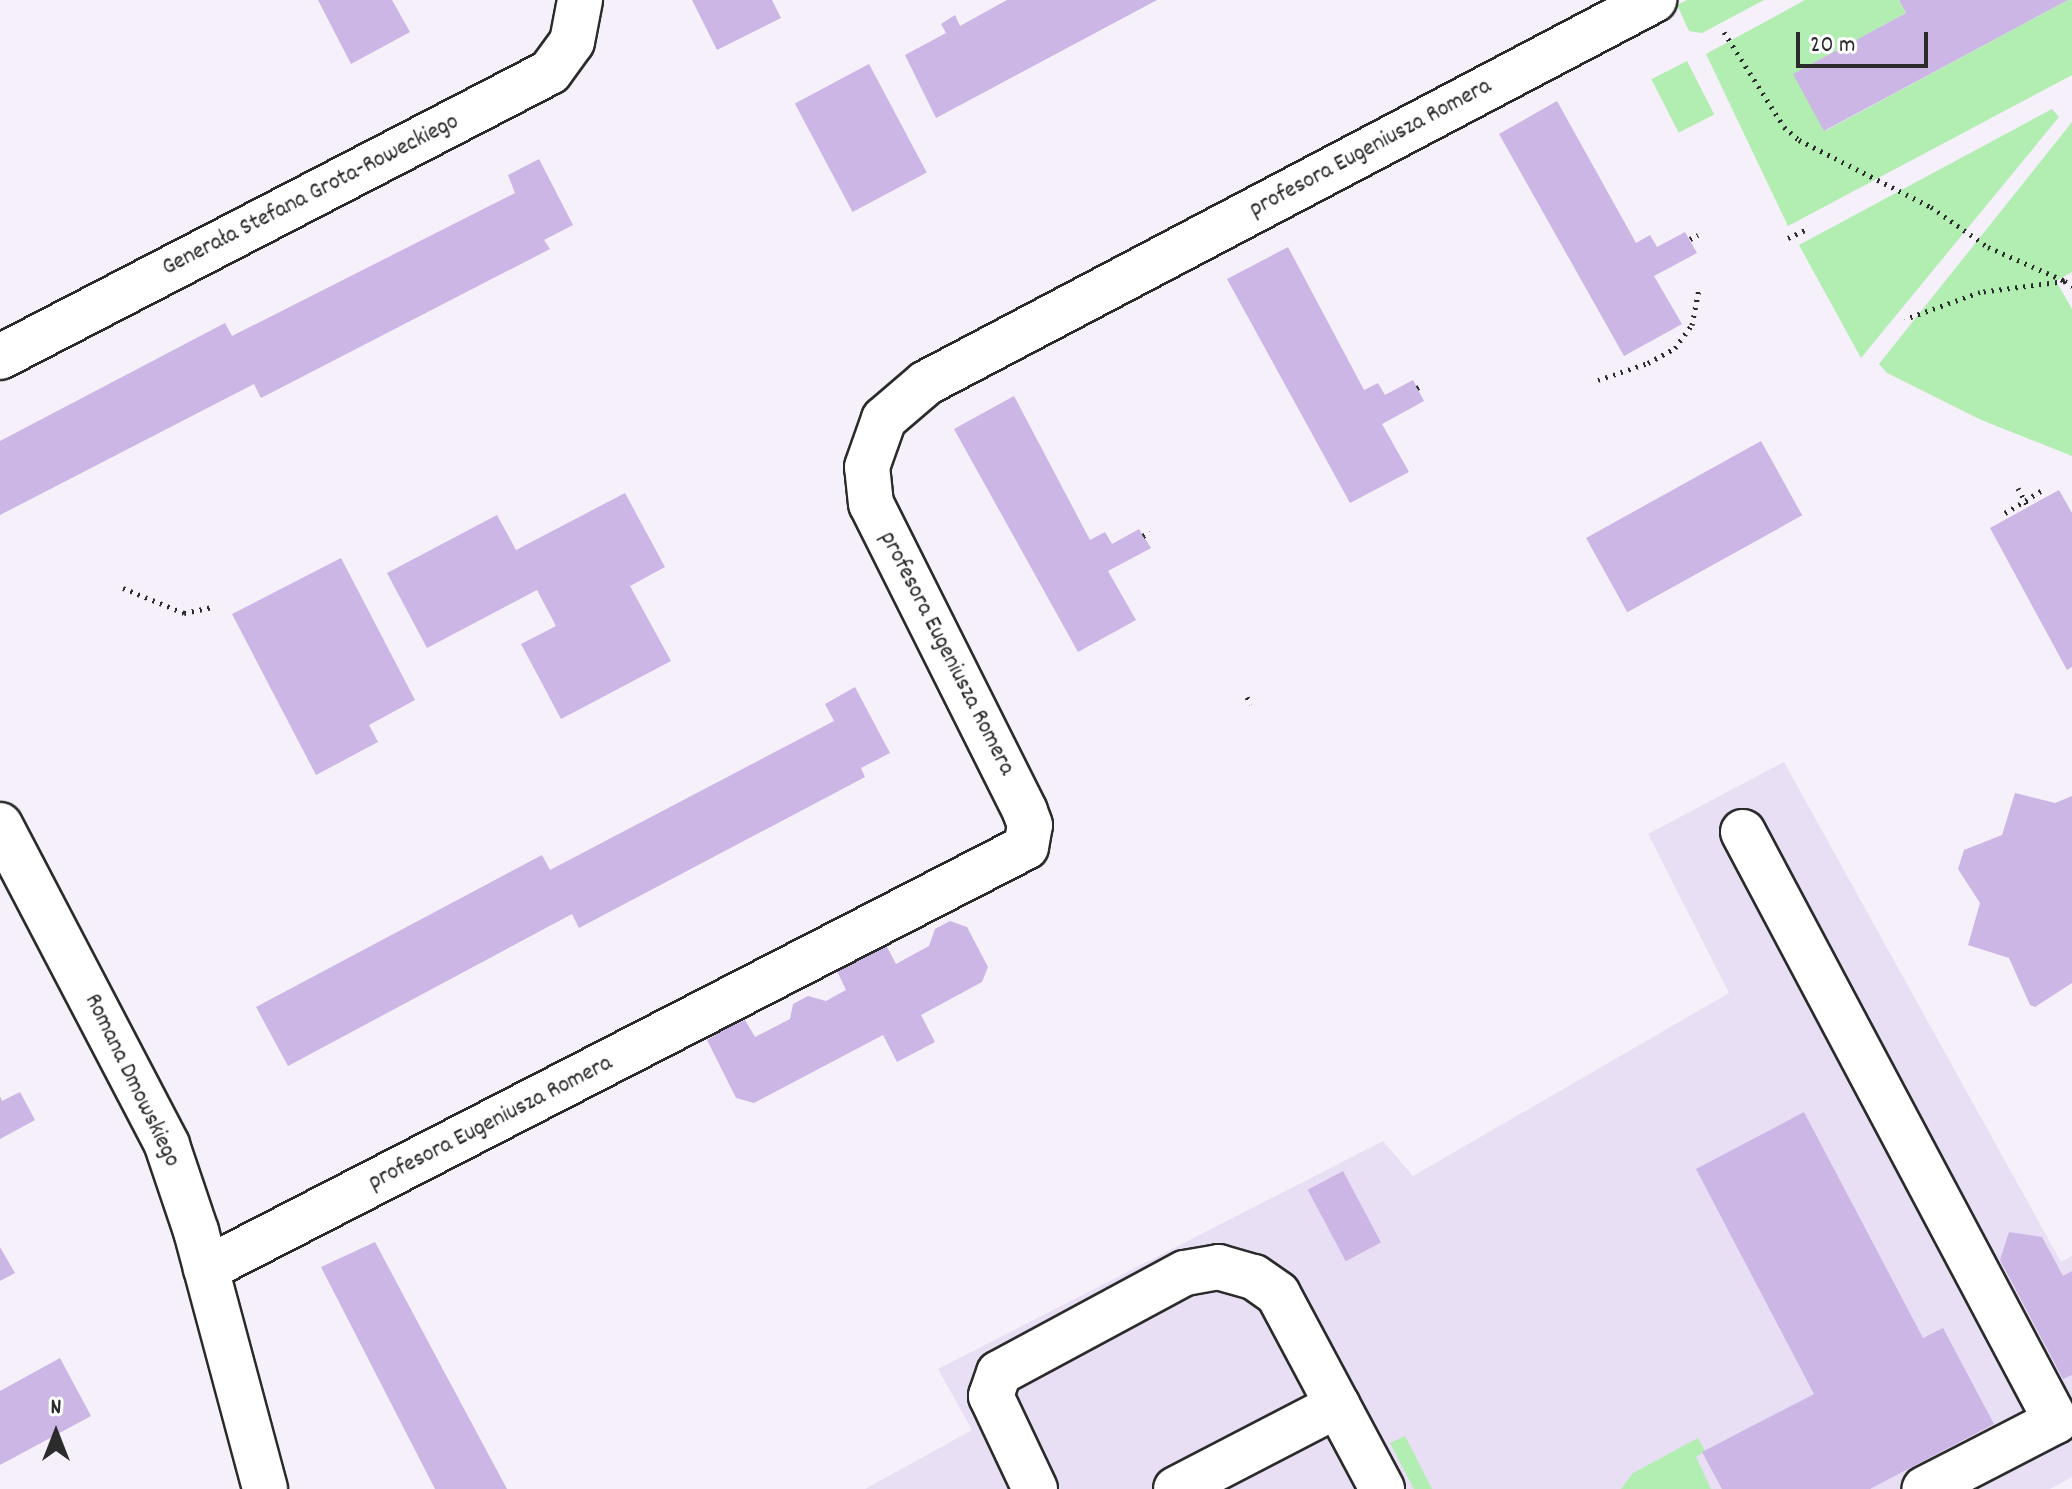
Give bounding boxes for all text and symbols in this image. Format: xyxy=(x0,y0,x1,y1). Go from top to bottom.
scale bar xyxy=(1800,16,1932,66)
text: 20 m xyxy=(1810,29,1856,63)
street label: profesora Eugeniusza Romera xyxy=(1245,73,1497,225)
street label: Generała Stefana Grota-Roweckiego xyxy=(158,109,464,283)
street label: profesora Eugeniusza Romera xyxy=(872,527,1020,781)
street label: Romana Dmowskiego xyxy=(77,990,185,1172)
street label: profesora Eugeniusza Romera xyxy=(364,1050,618,1198)
north arrow xyxy=(16,1393,96,1473)
text: N xyxy=(51,1393,61,1424)

